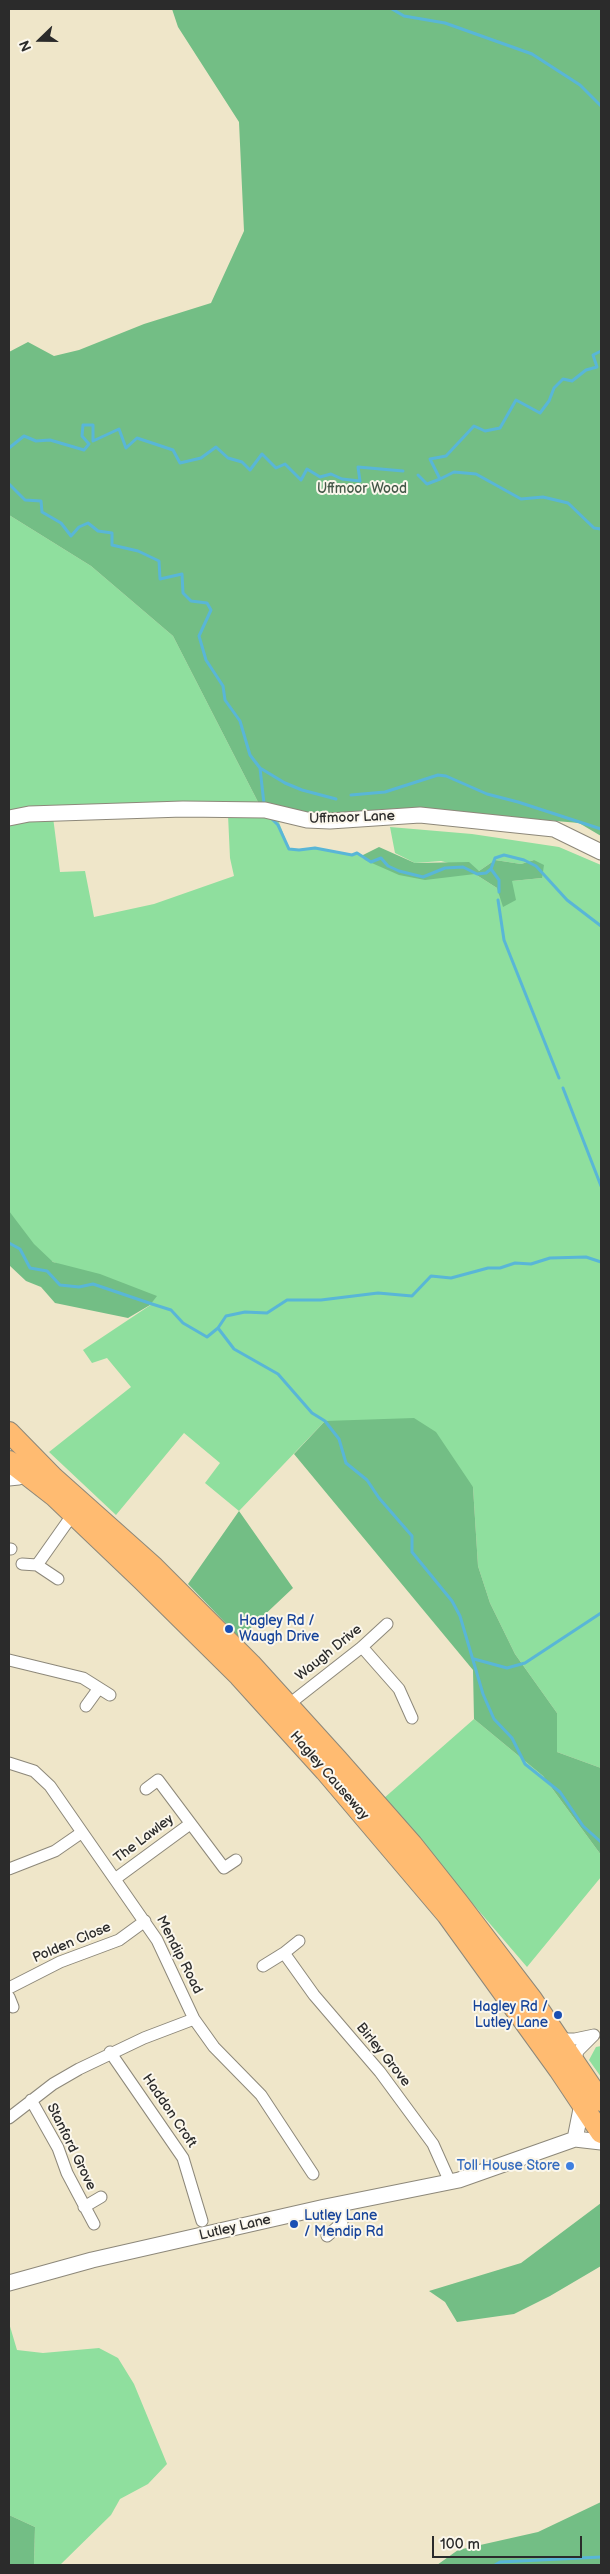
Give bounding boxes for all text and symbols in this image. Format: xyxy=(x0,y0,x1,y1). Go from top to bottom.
north arrow xyxy=(15,15,65,65)
text: N xyxy=(16,38,35,54)
park label: Uffmoor Wood xyxy=(317,481,407,497)
street label: Uffmoor Lane xyxy=(309,808,395,828)
place label: Hagley Rd / Waugh Drive xyxy=(239,1613,319,1645)
street label: Waugh Drive xyxy=(293,1621,365,1685)
marker: Hagley Rd / Waugh Drive xyxy=(223,1623,235,1635)
street label: Hagley Causeway xyxy=(286,1728,372,1824)
street label: The Lawley xyxy=(111,1811,177,1867)
street label: Mendip Road xyxy=(152,1913,206,1997)
street label: Polden Close xyxy=(30,1919,114,1967)
place label: Hagley Rd / Lutley Lane xyxy=(472,1999,548,2031)
marker: Hagley Rd / Lutley Lane xyxy=(552,2009,564,2021)
street label: Birley Grove xyxy=(352,2020,414,2090)
street label: Haddon Croft xyxy=(138,2071,200,2151)
street label: Stanford Grove xyxy=(43,2101,99,2193)
place label: Toll House Store xyxy=(457,2158,560,2174)
marker: Toll House Store xyxy=(564,2160,576,2172)
place label: Lutley Lane / Mendip Rd xyxy=(304,2208,384,2240)
street label: Lutley Lane xyxy=(197,2212,273,2244)
marker: Lutley Lane / Mendip Rd xyxy=(288,2218,300,2230)
scale bar xyxy=(435,2526,585,2558)
text: 100 m xyxy=(440,2535,480,2554)

